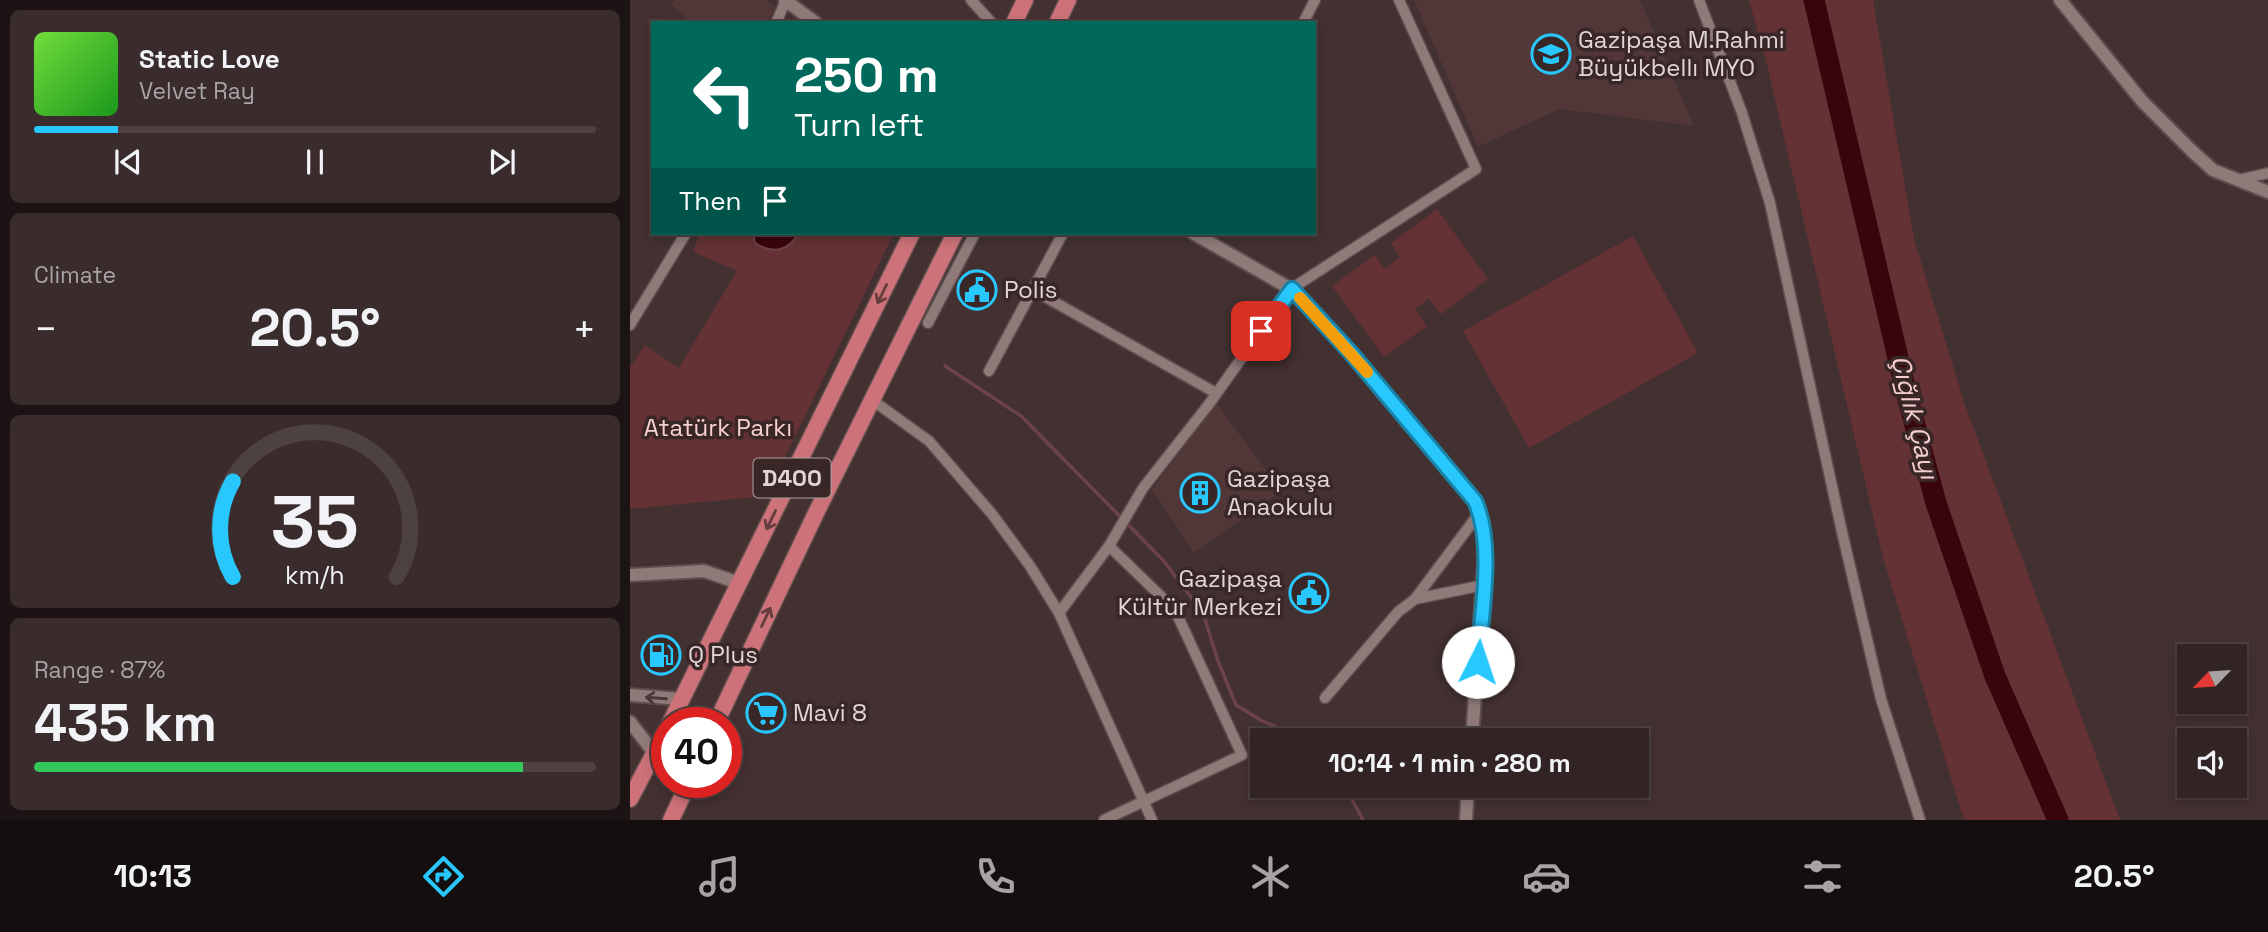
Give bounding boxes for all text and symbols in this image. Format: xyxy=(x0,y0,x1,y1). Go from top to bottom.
place label: Gazipaşa M.Rahmi Büyükbellı MYO xyxy=(1578,24,1785,83)
school or university icon: Gazipaşa M.Rahmi Büyükbellı MYO xyxy=(1530,33,1572,75)
text: Static Love xyxy=(139,42,280,76)
text: 250 m xyxy=(794,44,939,106)
icon: left xyxy=(679,49,770,140)
text: Velvet Ray xyxy=(139,76,255,106)
text: Turn left xyxy=(794,105,924,145)
icon: previous xyxy=(109,143,147,181)
icon: pause xyxy=(296,143,334,181)
icon: next xyxy=(483,143,521,181)
icon: arrive xyxy=(756,182,794,220)
text: Then xyxy=(679,184,742,218)
text: Climate xyxy=(34,260,116,290)
public building icon: Polis xyxy=(956,269,998,311)
place label: Polis xyxy=(1004,274,1057,305)
one-way arrow xyxy=(874,283,888,304)
text: 20.5° xyxy=(249,295,381,361)
pin xyxy=(1231,301,1291,361)
text: − xyxy=(34,305,58,353)
text: + xyxy=(572,305,596,353)
icon: arrive xyxy=(1242,312,1280,350)
water label: Çığlık Çayı xyxy=(1883,351,1947,484)
park label: Atatürk Parkı xyxy=(644,412,792,443)
road number: D400 xyxy=(754,458,830,498)
place label: Gazipaşa Anaokulu xyxy=(1227,463,1333,522)
building icon: Gazipaşa Anaokulu xyxy=(1179,472,1221,514)
text: 35 xyxy=(271,476,359,569)
one-way arrow xyxy=(763,509,777,530)
text: km/h xyxy=(285,559,345,591)
place label: Gazipaşa Kültür Merkezi xyxy=(1118,563,1282,622)
public building icon: Gazipaşa Kültür Merkezi xyxy=(1288,572,1330,614)
one-way arrow xyxy=(760,607,774,628)
position arrow xyxy=(1441,625,1515,699)
fuel station icon: Q Plus xyxy=(640,634,682,676)
place label: Q Plus xyxy=(688,639,758,670)
north arrow xyxy=(2177,644,2247,714)
map controls xyxy=(2177,644,2247,798)
text: Range · 87% xyxy=(34,655,165,685)
text: 435 km xyxy=(34,690,217,756)
one-way arrow xyxy=(645,691,667,704)
supermarket icon: Mavi 8 xyxy=(745,692,787,734)
place label: Mavi 8 xyxy=(793,697,867,728)
speed limit sign: 40 xyxy=(651,707,742,798)
button: sound xyxy=(2177,728,2247,798)
text: 10:14 · 1 min · 280 m xyxy=(1328,746,1571,780)
icon: directions xyxy=(419,852,468,901)
icon: music xyxy=(695,852,744,901)
icon: phone xyxy=(971,852,1020,901)
icon: climate xyxy=(1246,852,1295,901)
icon: car xyxy=(1522,852,1571,901)
icon: filters xyxy=(1798,852,1847,901)
text: 10:13 xyxy=(113,856,192,896)
text: 20.5° xyxy=(2074,856,2155,896)

